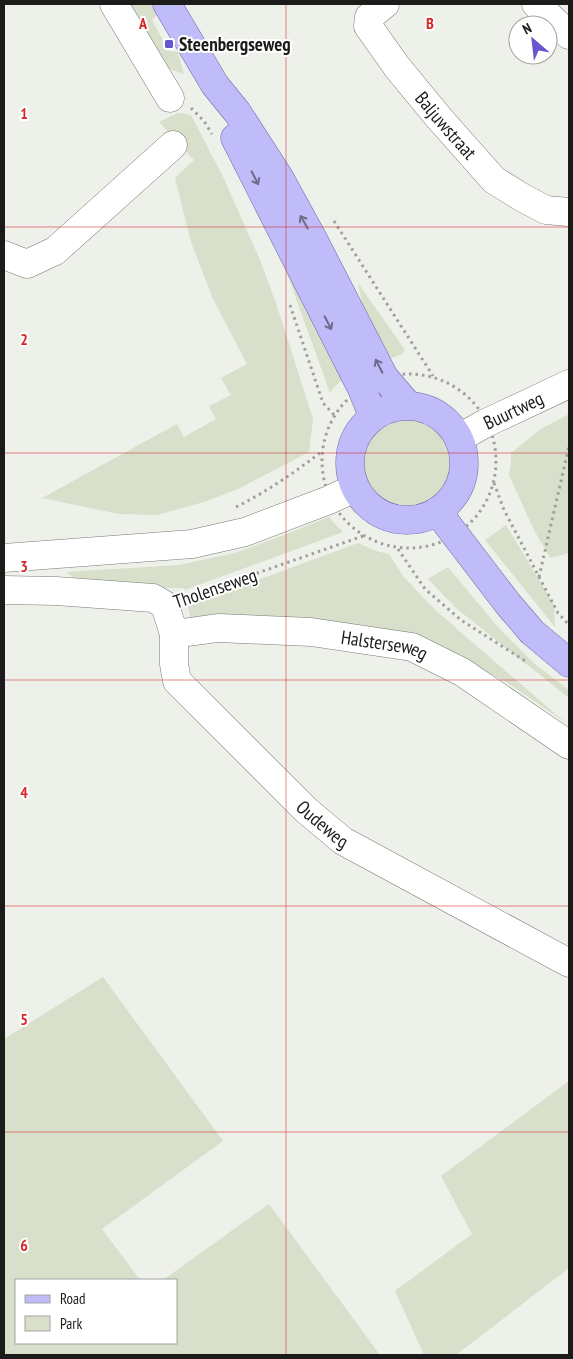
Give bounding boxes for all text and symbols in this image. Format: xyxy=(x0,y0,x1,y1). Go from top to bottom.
text: A xyxy=(138,13,148,33)
text: B xyxy=(426,13,434,33)
north arrow xyxy=(508,15,558,65)
text: N xyxy=(519,19,534,38)
place label: Steenbergseweg xyxy=(179,32,291,56)
marker: Steenbergseweg xyxy=(163,38,175,50)
street label: Baljuwstraat xyxy=(410,87,482,165)
text: 1 xyxy=(20,103,28,123)
one-way arrow xyxy=(251,170,260,185)
one-way arrow xyxy=(299,215,308,230)
one-way arrow xyxy=(324,315,333,330)
text: 2 xyxy=(20,329,28,349)
one-way arrow xyxy=(374,359,384,374)
street label: Buurtweg xyxy=(479,386,547,435)
text: 3 xyxy=(20,556,28,576)
street label: Tholenseweg xyxy=(170,563,260,613)
street label: Halsterseweg xyxy=(339,625,432,665)
text: 4 xyxy=(20,782,28,802)
street label: Oudeweg xyxy=(291,795,352,854)
text: 5 xyxy=(20,1009,28,1029)
text: 6 xyxy=(20,1235,28,1255)
legend xyxy=(15,1279,178,1344)
text: Road xyxy=(60,1289,86,1308)
text: Park xyxy=(60,1314,82,1333)

